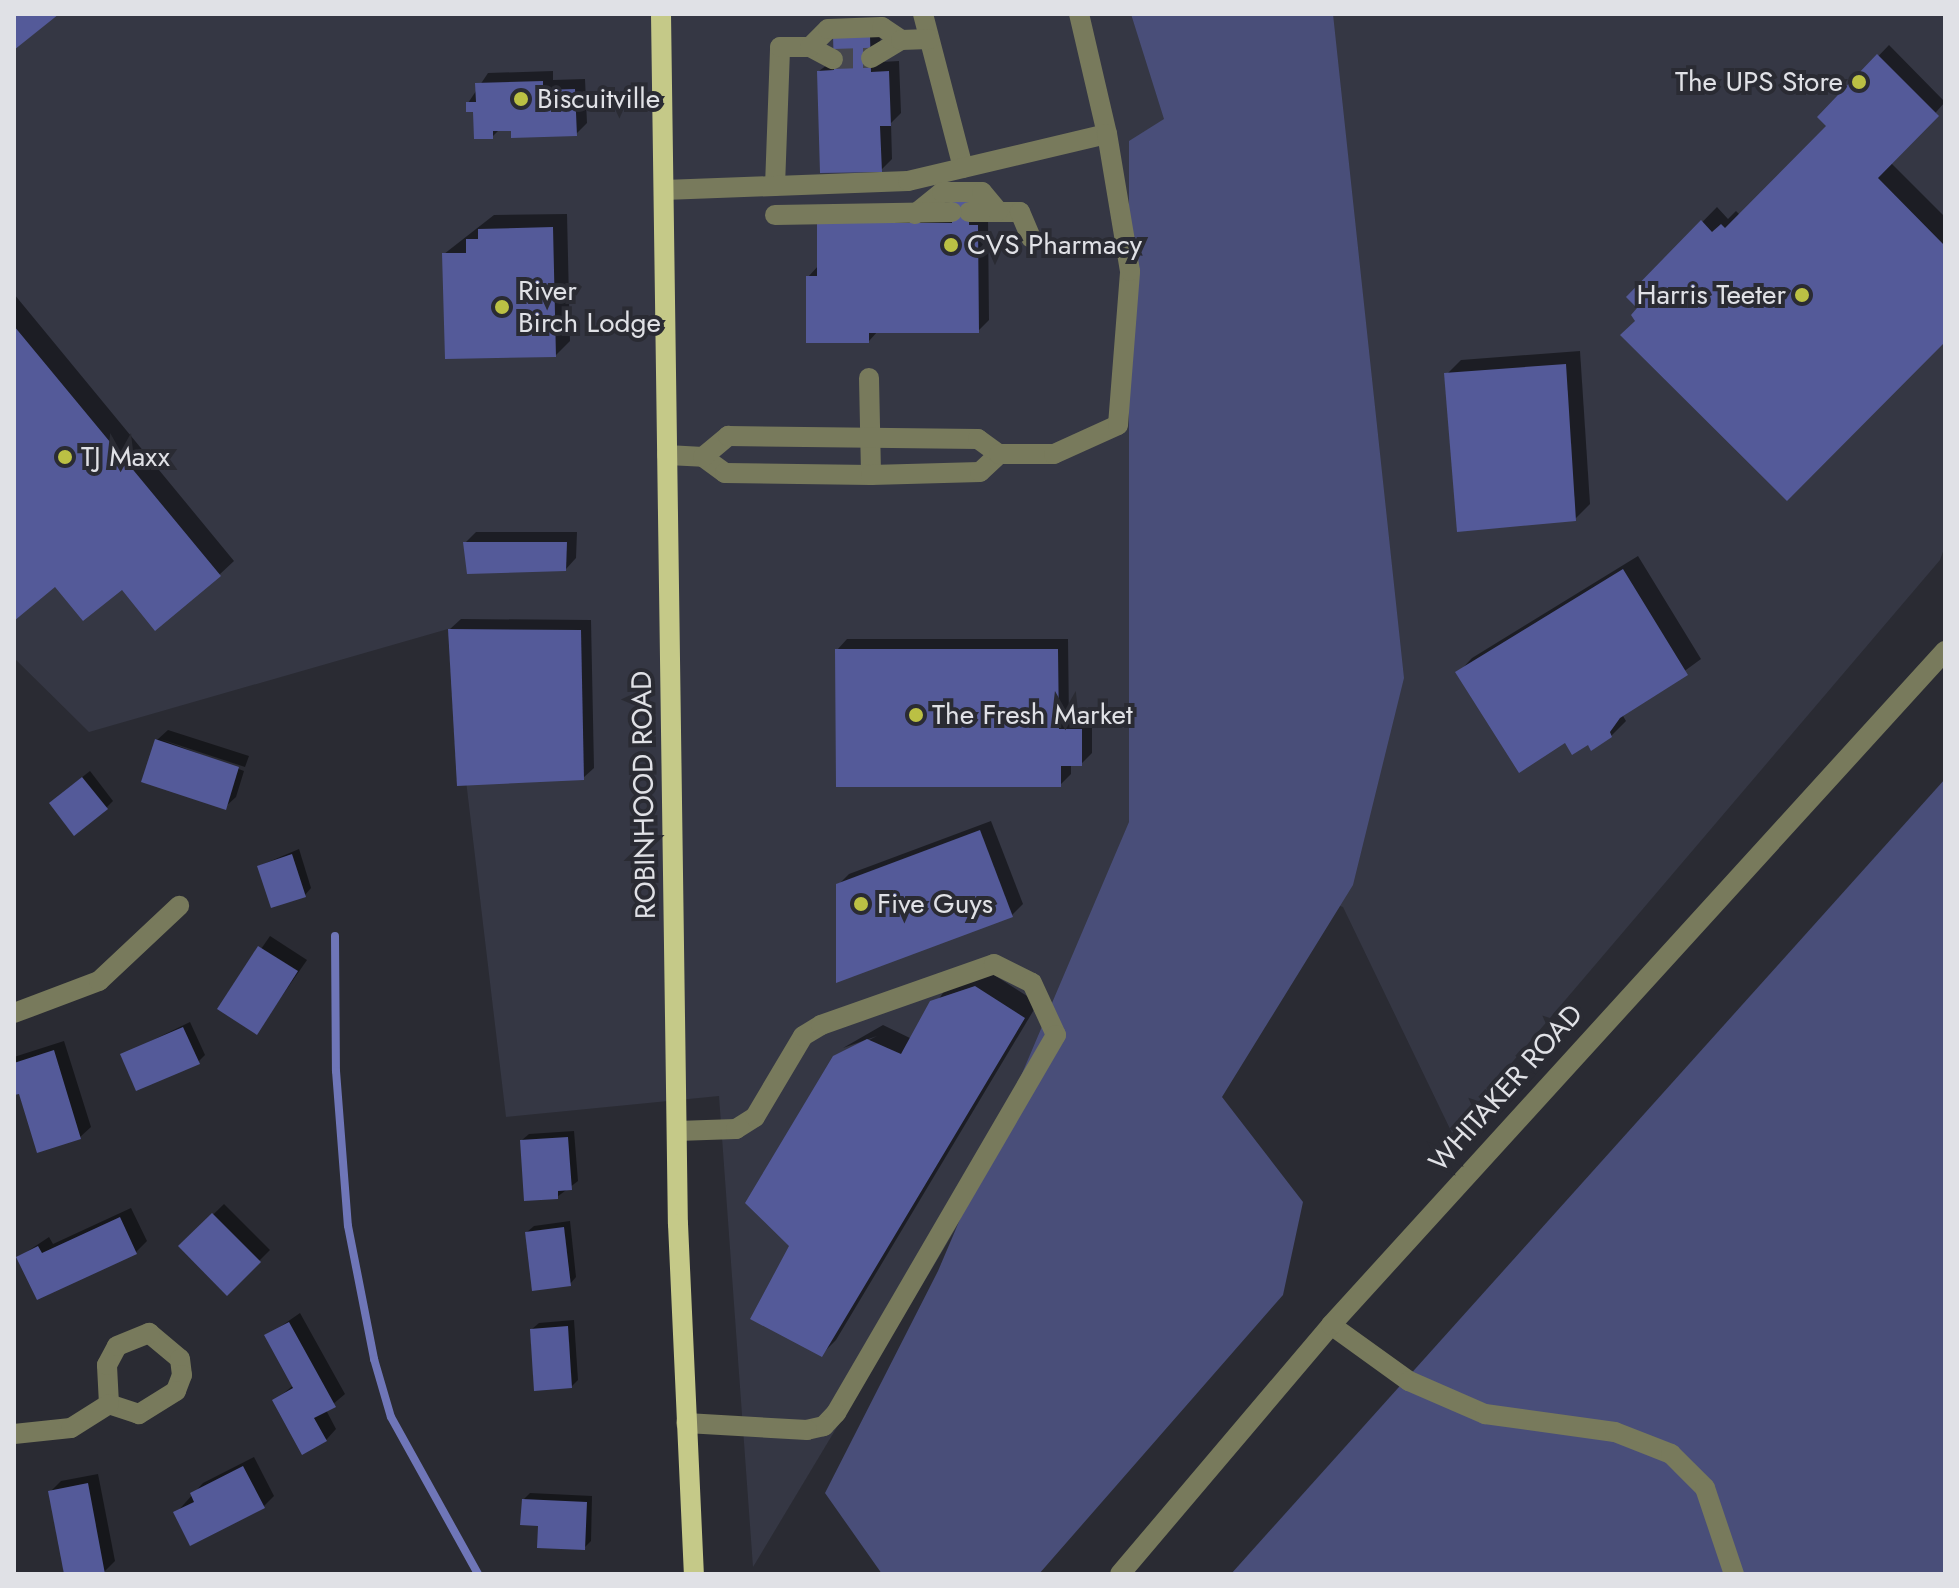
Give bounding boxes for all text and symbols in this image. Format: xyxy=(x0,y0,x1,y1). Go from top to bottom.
place label: The UPS Store xyxy=(1675,65,1843,99)
marker: The UPS Store xyxy=(1850,73,1868,91)
place label: Biscuitville xyxy=(537,82,660,116)
marker: Biscuitville xyxy=(512,90,530,108)
place label: CVS Pharmacy xyxy=(967,228,1142,262)
marker: CVS Pharmacy xyxy=(942,236,960,254)
place label: River Birch Lodge xyxy=(518,274,661,340)
place label: Harris Teeter xyxy=(1637,278,1786,312)
marker: Harris Teeter xyxy=(1793,286,1811,304)
marker: River Birch Lodge xyxy=(493,298,511,316)
place label: TJ Maxx xyxy=(81,440,170,474)
marker: TJ Maxx xyxy=(56,448,74,466)
street label: ROBINHOOD ROAD xyxy=(625,671,663,919)
place label: The Fresh Market xyxy=(932,698,1133,732)
marker: The Fresh Market xyxy=(907,706,925,724)
place label: Five Guys xyxy=(877,887,993,921)
marker: Five Guys xyxy=(852,895,870,913)
street label: WHITAKER ROAD xyxy=(1422,998,1590,1178)

